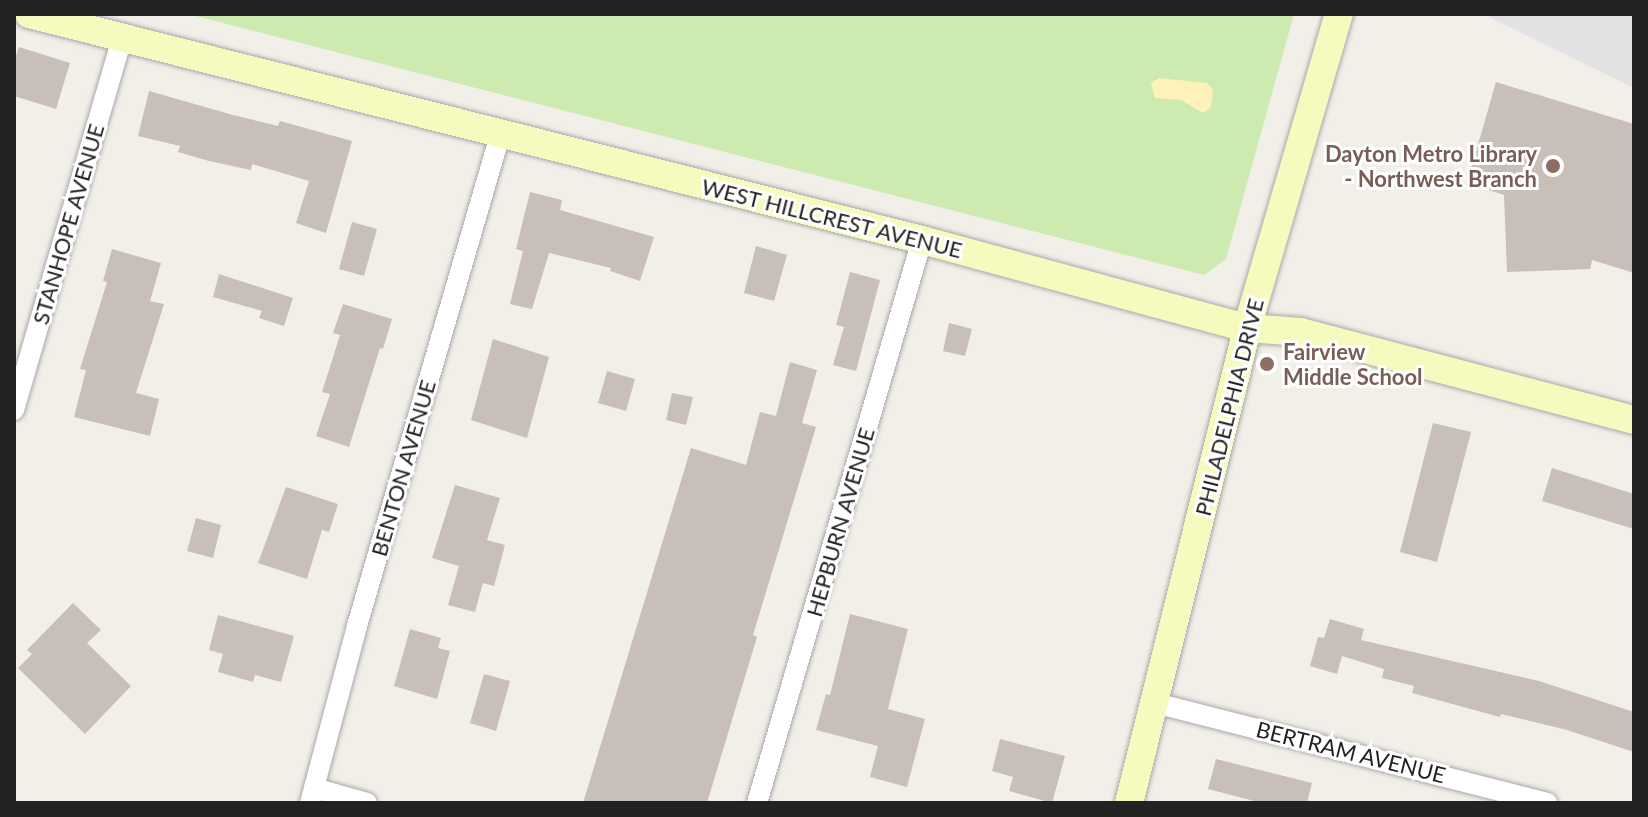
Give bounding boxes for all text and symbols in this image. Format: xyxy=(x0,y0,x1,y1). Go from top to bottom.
street label: STANHOPE AVENUE xyxy=(27,120,109,328)
place label: Dayton Metro Library - Northwest Branch xyxy=(1325,140,1537,192)
marker: Dayton Metro Library - Northwest Branch xyxy=(1544,157,1562,175)
street label: WEST HILLCREST AVENUE xyxy=(698,173,966,263)
street label: PHILADELPHIA DRIVE xyxy=(1189,295,1269,519)
place label: Fairview Middle School xyxy=(1283,338,1423,390)
marker: Fairview Middle School xyxy=(1258,355,1276,373)
street label: BENTON AVENUE xyxy=(365,376,441,560)
street label: HEPBURN AVENUE xyxy=(800,424,880,620)
street label: BERTRAM AVENUE xyxy=(1253,716,1449,788)

